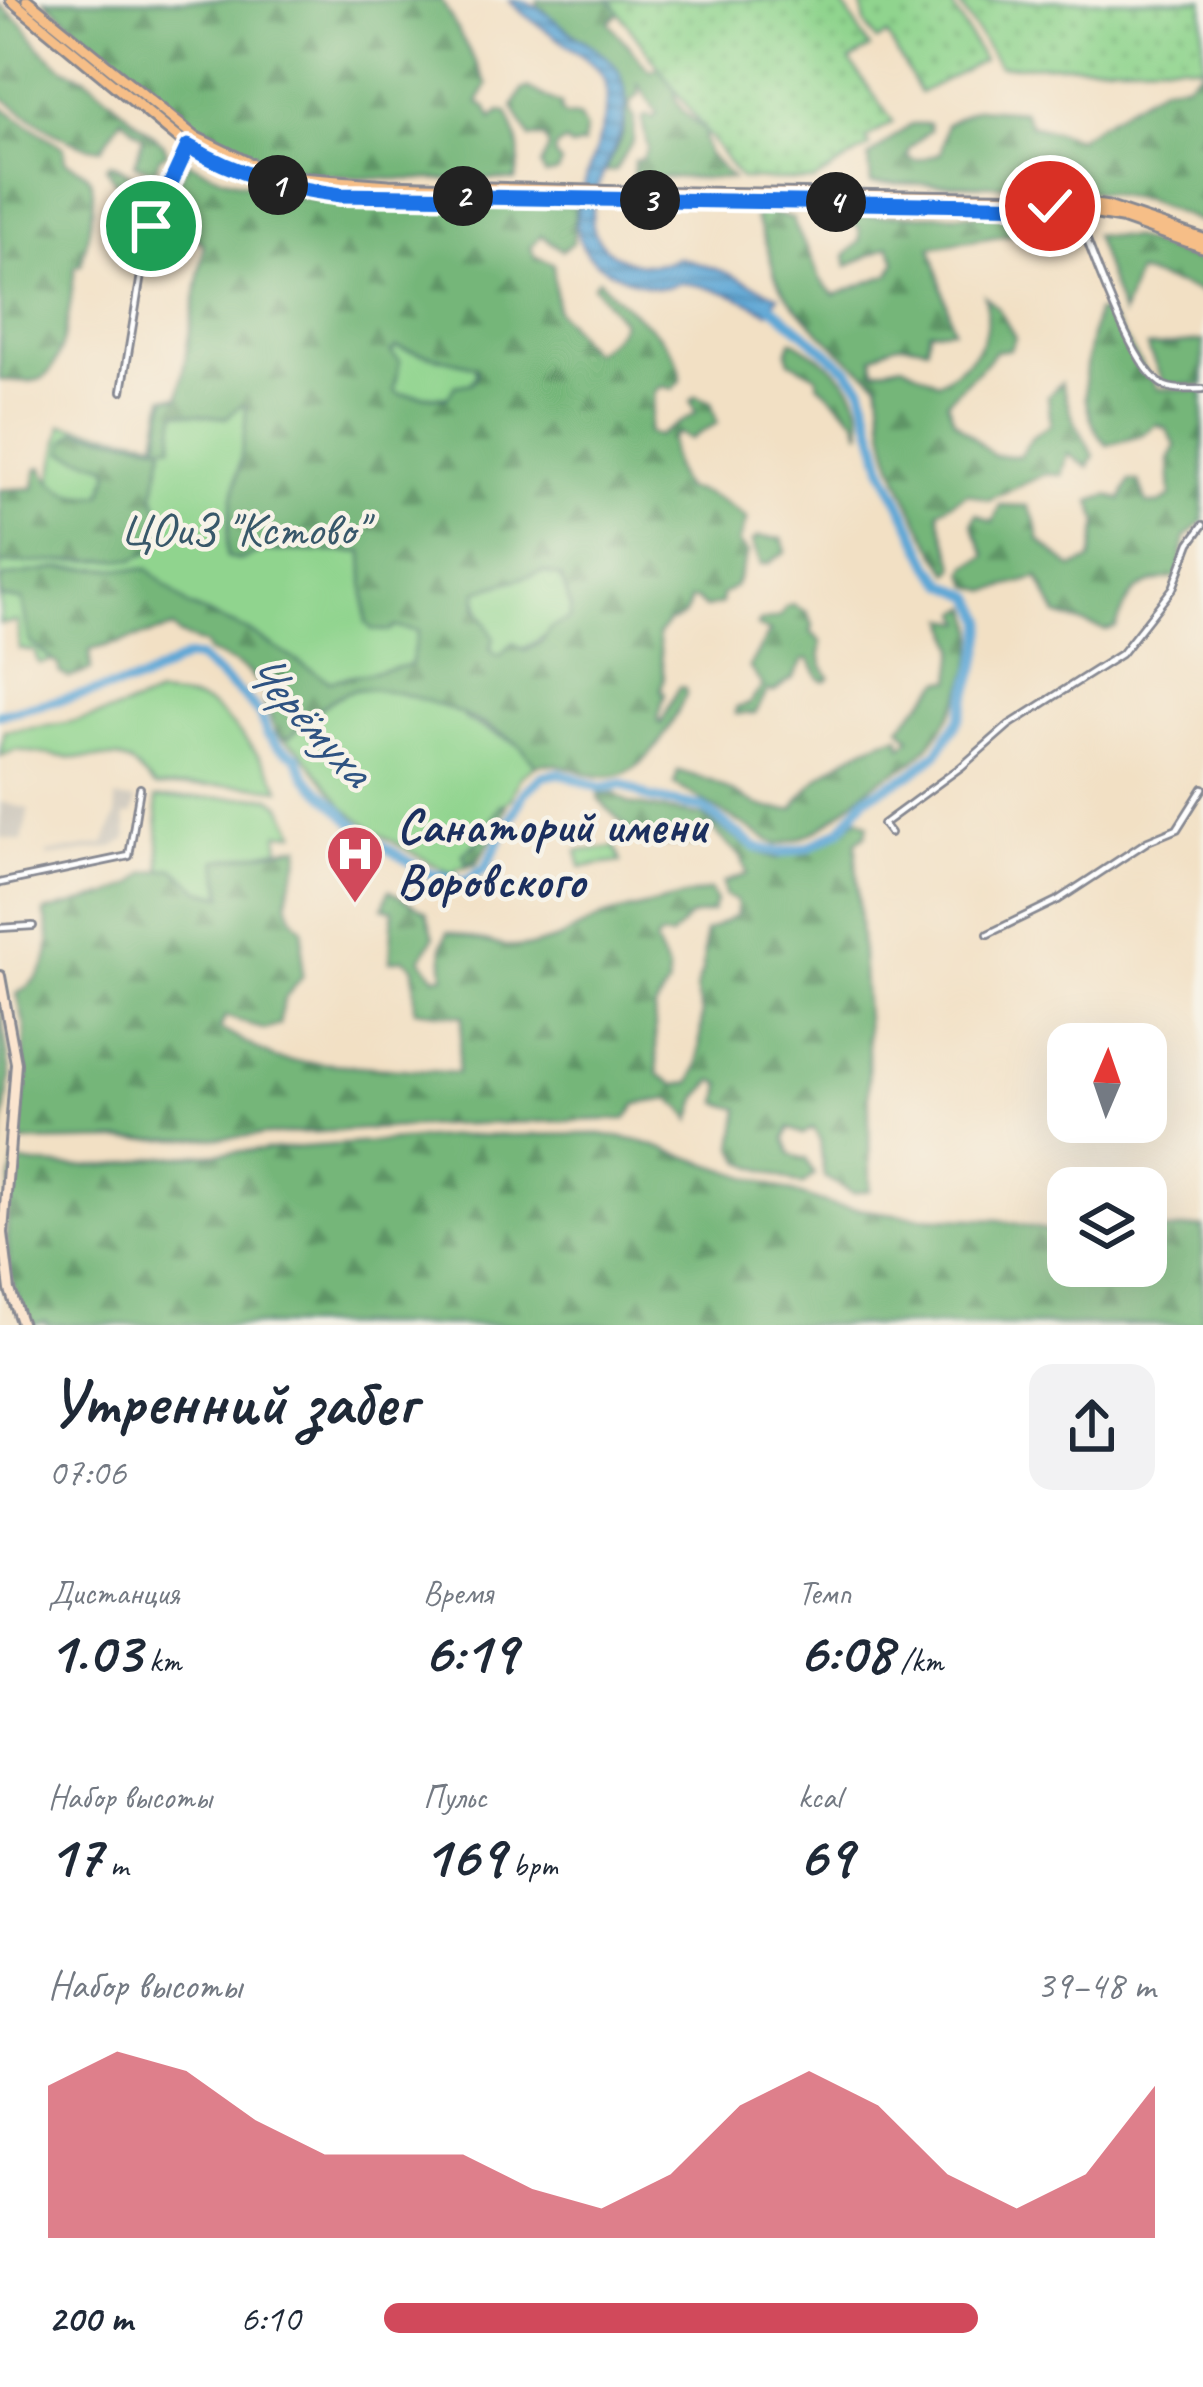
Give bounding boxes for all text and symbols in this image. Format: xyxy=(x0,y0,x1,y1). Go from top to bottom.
pin: 1 xyxy=(248,155,308,215)
pin xyxy=(999,155,1101,257)
text: 1 xyxy=(271,164,285,206)
pin: 2 xyxy=(433,166,493,226)
pin: 3 xyxy=(620,170,680,230)
pin: 4 xyxy=(806,172,866,232)
icon: check xyxy=(1017,173,1083,239)
pin xyxy=(100,175,202,277)
text: 2 xyxy=(456,175,470,217)
text: 3 xyxy=(643,179,657,221)
text: 4 xyxy=(829,181,843,223)
icon: arrive xyxy=(118,193,184,259)
park label: ЦОиЗ "Кстово" xyxy=(120,499,376,559)
water label: Черёмуха xyxy=(231,637,390,802)
place label: Санаторий имени Воровского xyxy=(397,796,710,911)
hospital icon: Санаторий имени Воровского xyxy=(324,823,386,905)
north arrow xyxy=(1047,1023,1167,1143)
map controls xyxy=(1047,1023,1167,1287)
button: layers xyxy=(1047,1167,1167,1287)
text: Утренний забег xyxy=(48,1361,416,1444)
button: share xyxy=(1029,1364,1155,1490)
text: 07:06 xyxy=(48,1448,126,1497)
text: Дистанция xyxy=(48,1572,180,1614)
text: Время xyxy=(423,1572,493,1614)
text: Темп xyxy=(798,1572,851,1614)
text: 1.03 xyxy=(48,1614,141,1690)
text: 6:19 xyxy=(423,1614,516,1690)
text: 6:08 xyxy=(798,1614,892,1690)
text: km xyxy=(141,1640,181,1682)
text: /km xyxy=(892,1640,943,1682)
text: Набор высоты xyxy=(48,1776,212,1818)
text: Пульс xyxy=(423,1776,487,1818)
text: kcal xyxy=(798,1776,842,1818)
text: 17 xyxy=(48,1818,102,1894)
text: 169 xyxy=(423,1818,505,1894)
text: 69 xyxy=(798,1818,853,1894)
text: m xyxy=(102,1844,128,1886)
text: bpm xyxy=(505,1844,558,1886)
text: Набор высоты xyxy=(48,1961,242,2010)
text: 39–48 m xyxy=(1036,1961,1155,2010)
text: 200 m xyxy=(48,2294,132,2343)
text: 6:10 xyxy=(240,2294,300,2343)

